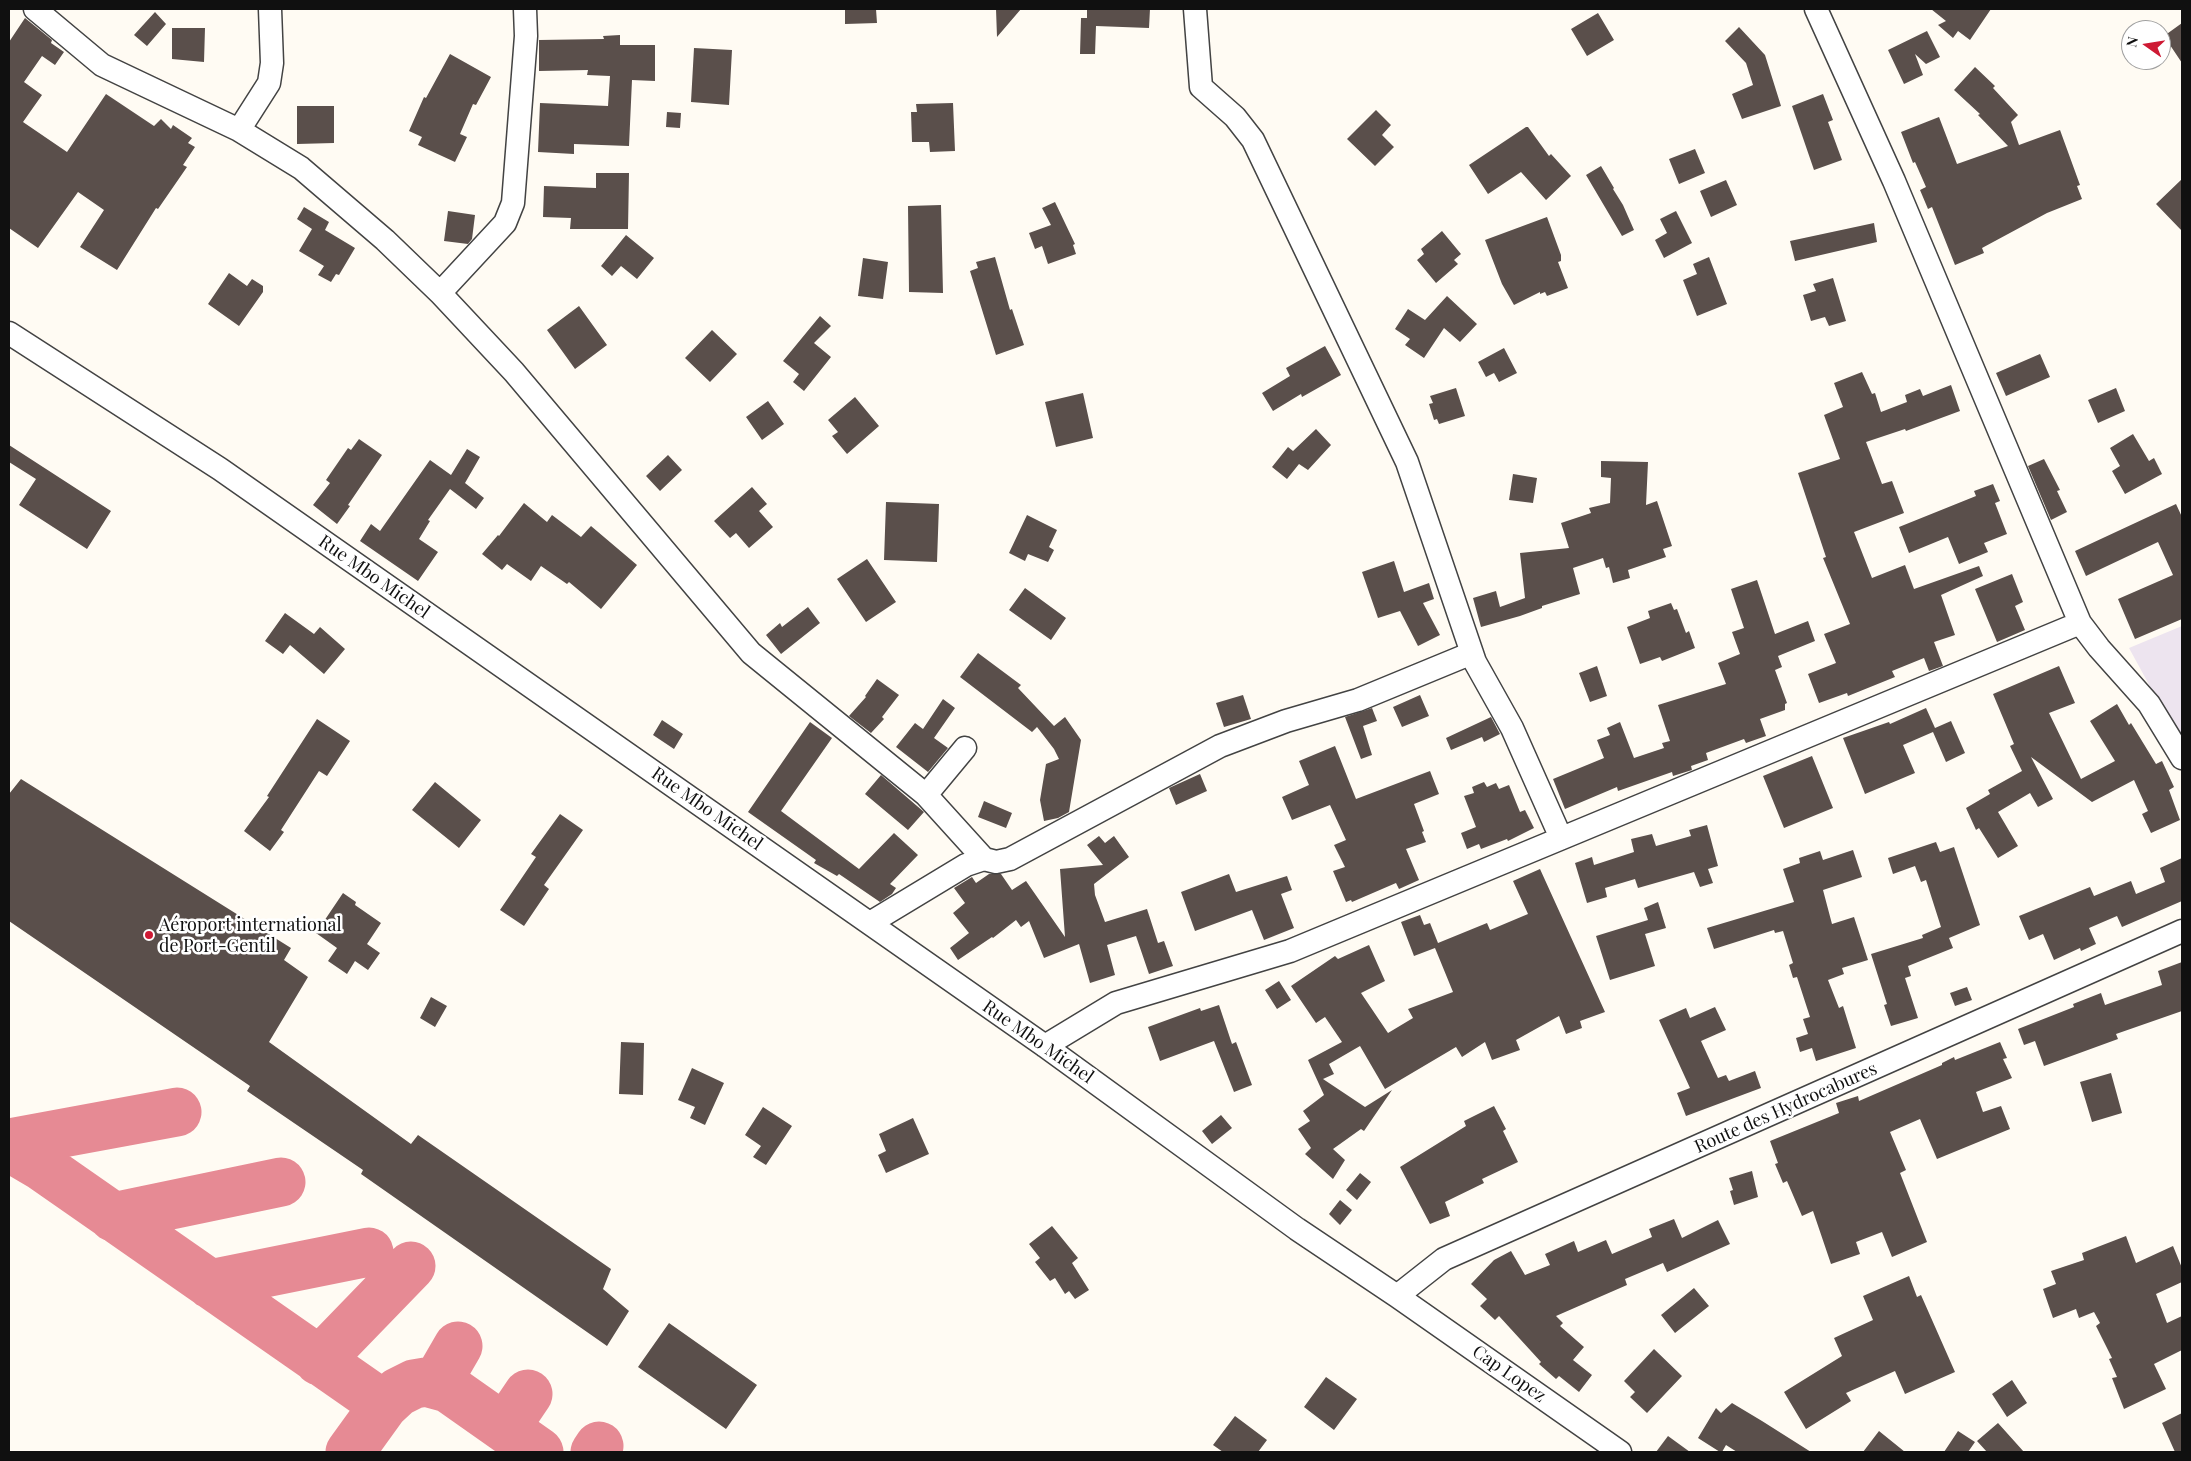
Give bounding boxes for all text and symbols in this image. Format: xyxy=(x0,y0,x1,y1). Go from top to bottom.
north arrow xyxy=(2121,20,2171,70)
text: N xyxy=(2121,35,2142,49)
street label: Rue Mbo Michel xyxy=(314,531,434,623)
street label: Rue Mbo Michel xyxy=(647,763,767,855)
place label: Aéroport international de Port-Gentil xyxy=(159,914,342,956)
marker: Aéroport international de Port-Gentil xyxy=(143,929,155,941)
street label: Rue Mbo Michel xyxy=(978,996,1098,1088)
street label: Route des Hydrocabures xyxy=(1691,1058,1881,1158)
street label: Cap Lopez xyxy=(1468,1341,1550,1407)

